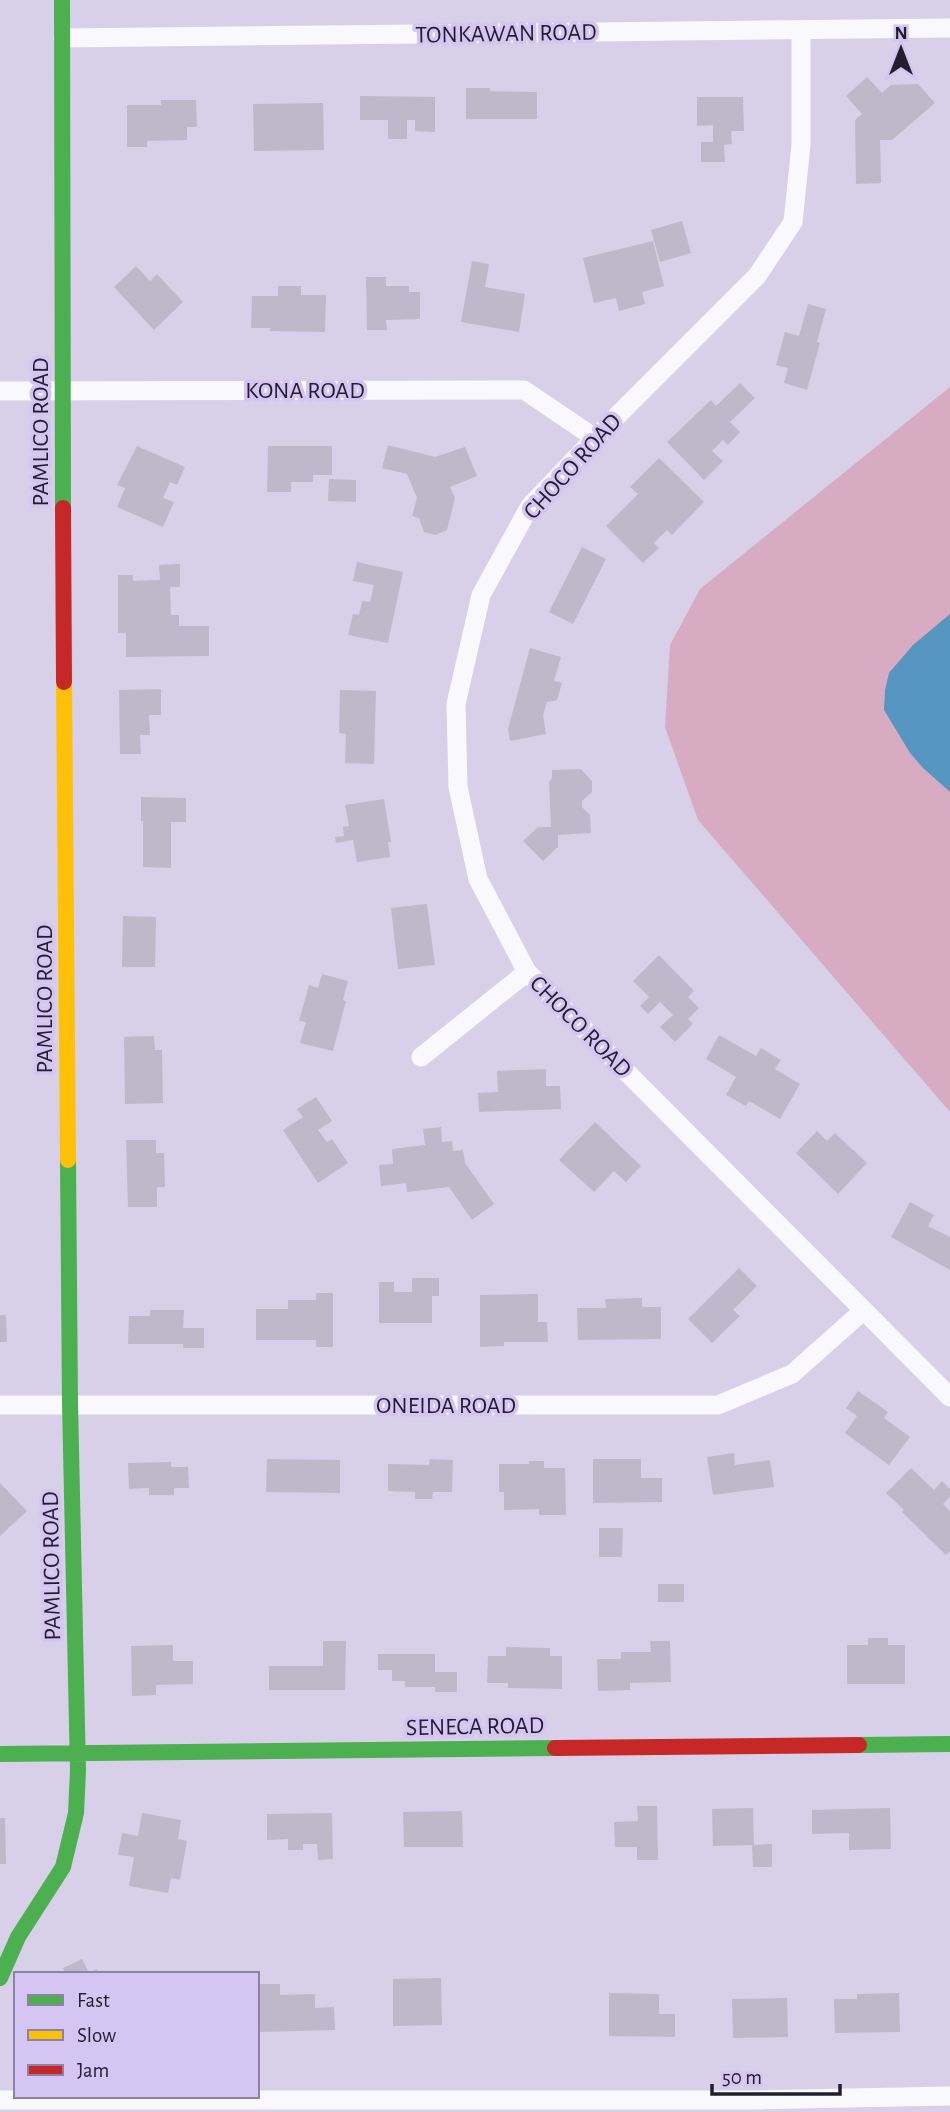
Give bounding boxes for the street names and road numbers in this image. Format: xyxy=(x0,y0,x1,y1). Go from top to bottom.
street label: TONKAWAN ROAD xyxy=(415,20,597,48)
street label: PAMLICO ROAD xyxy=(29,357,53,507)
street label: KONA ROAD xyxy=(245,379,365,403)
street label: CHOCO ROAD xyxy=(519,409,626,524)
street label: PAMLICO ROAD xyxy=(33,924,57,1074)
street label: CHOCO ROAD xyxy=(525,971,636,1082)
street label: ONEIDA ROAD xyxy=(376,1394,516,1418)
street label: PAMLICO ROAD xyxy=(39,1491,65,1641)
street label: SENECA ROAD xyxy=(406,1714,544,1740)

